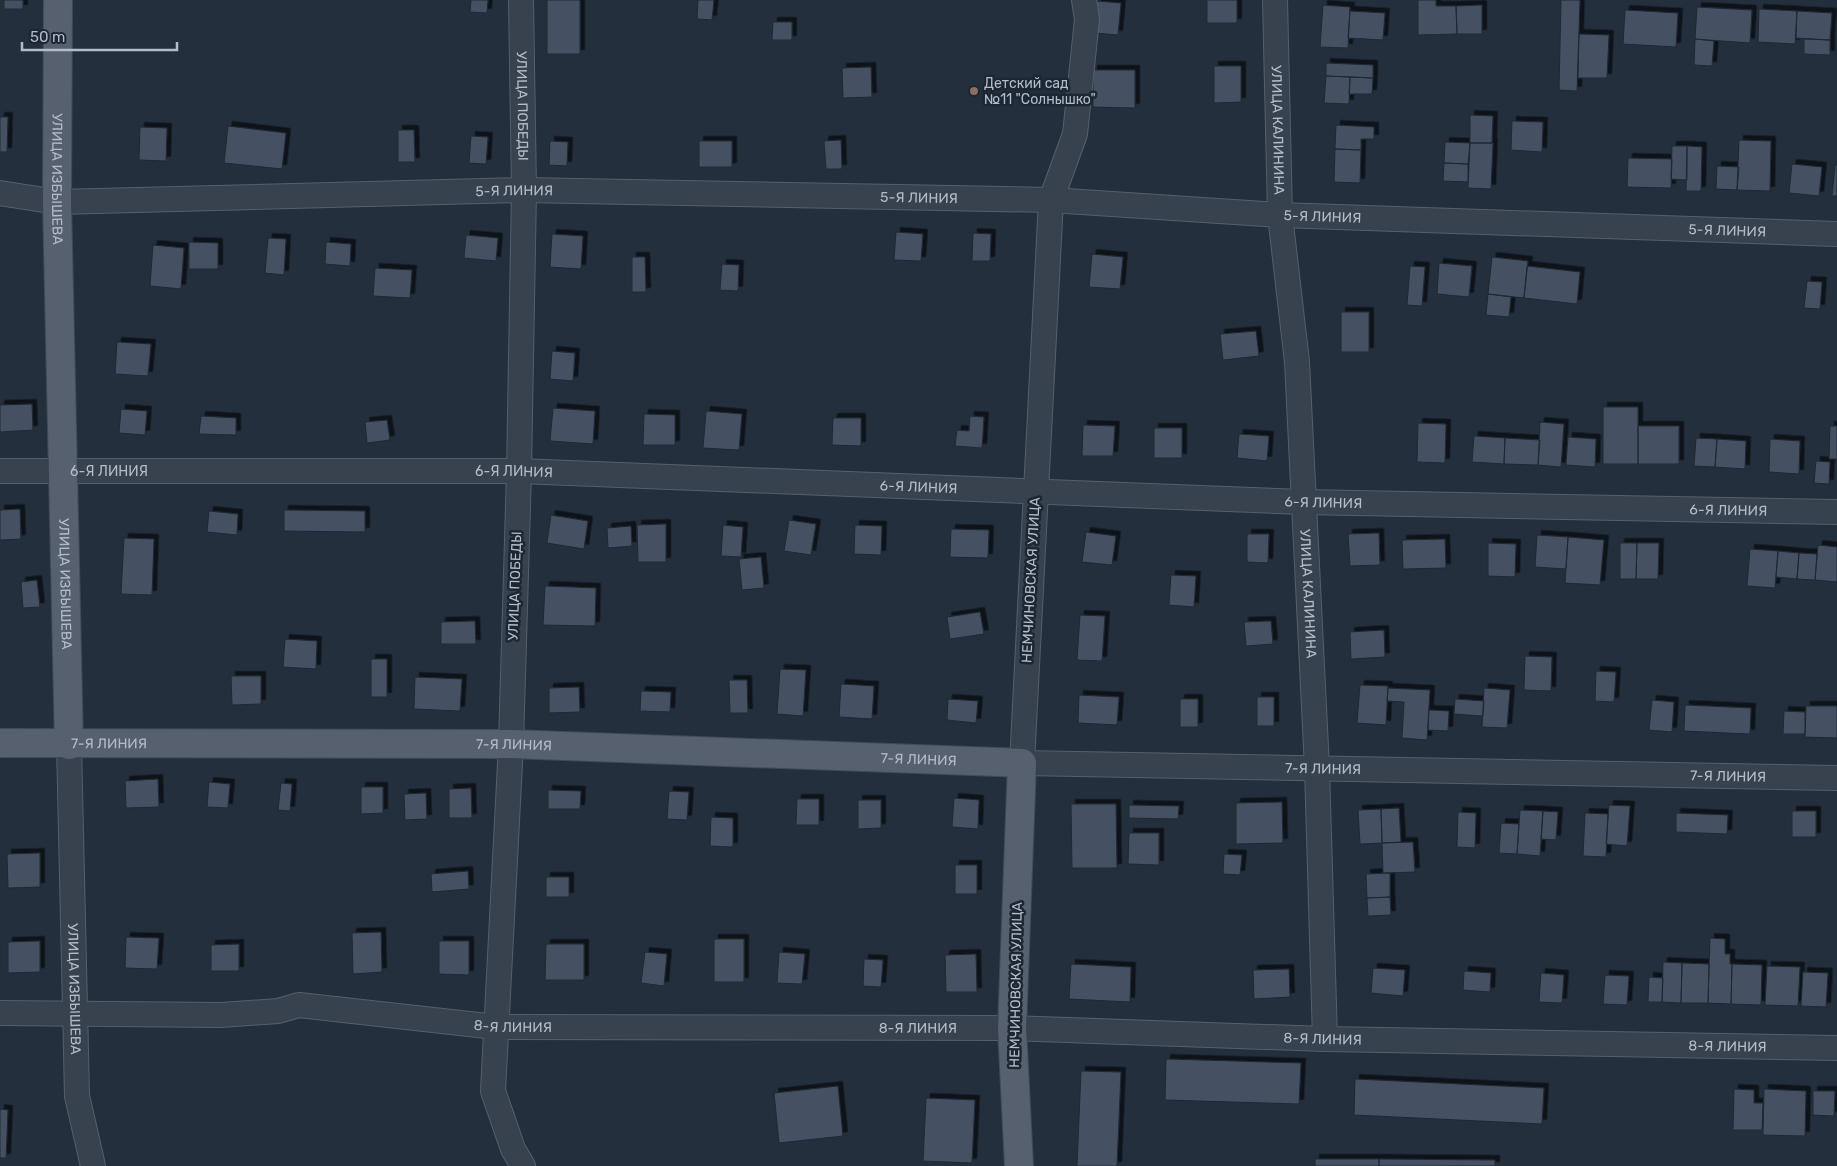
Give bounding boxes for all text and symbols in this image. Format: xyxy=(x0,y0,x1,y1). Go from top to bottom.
scale bar xyxy=(22,20,178,52)
text: 50 m xyxy=(30,28,65,46)
street label: УЛИЦА ПОБЕДЫ xyxy=(513,51,532,161)
street label: УЛИЦА КАЛИНИНА xyxy=(1268,65,1288,196)
place label: Детский сад №11 "Солнышко" xyxy=(984,75,1096,108)
marker: Детский сад №11 "Солнышко" xyxy=(968,85,980,97)
street label: УЛИЦА ИЗБЫШЕВА xyxy=(48,113,66,246)
street label: 5-Я ЛИНИЯ xyxy=(475,181,553,200)
street label: 5-Я ЛИНИЯ xyxy=(880,188,958,207)
street label: 5-Я ЛИНИЯ xyxy=(1283,207,1362,226)
street label: 5-Я ЛИНИЯ xyxy=(1688,220,1766,240)
street label: 6-Я ЛИНИЯ xyxy=(70,463,148,480)
street label: 6-Я ЛИНИЯ xyxy=(475,463,553,481)
street label: 6-Я ЛИНИЯ xyxy=(879,477,958,497)
street label: 6-Я ЛИНИЯ xyxy=(1284,493,1362,512)
street label: НЕМЧИНОВСКАЯ УЛИЦА xyxy=(1018,496,1044,663)
street label: 6-Я ЛИНИЯ xyxy=(1689,501,1767,519)
street label: УЛИЦА ИЗБЫШЕВА xyxy=(55,518,75,650)
street label: УЛИЦА КАЛИНИНА xyxy=(1297,529,1320,659)
street label: УЛИЦА ПОБЕДЫ xyxy=(505,531,525,641)
street label: 7-Я ЛИНИЯ xyxy=(71,735,147,752)
street label: 7-Я ЛИНИЯ xyxy=(476,735,552,754)
street label: 7-Я ЛИНИЯ xyxy=(880,749,957,769)
street label: 7-Я ЛИНИЯ xyxy=(1285,759,1361,778)
street label: 7-Я ЛИНИЯ xyxy=(1690,767,1766,785)
street label: НЕМЧИНОВСКАЯ УЛИЦА xyxy=(1006,901,1026,1068)
street label: УЛИЦА ИЗБЫШЕВА xyxy=(65,923,85,1055)
street label: 8-Я ЛИНИЯ xyxy=(473,1016,552,1036)
street label: 8-Я ЛИНИЯ xyxy=(879,1019,957,1036)
street label: 8-Я ЛИНИЯ xyxy=(1283,1029,1362,1048)
street label: 8-Я ЛИНИЯ xyxy=(1688,1037,1767,1055)

